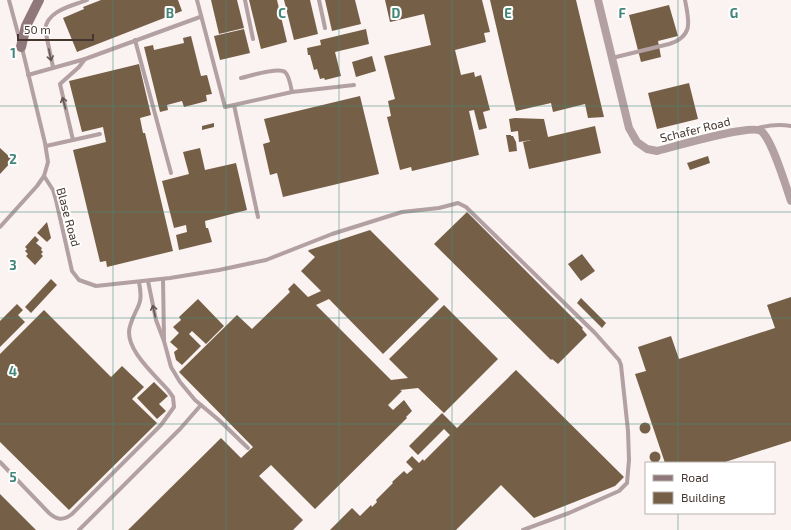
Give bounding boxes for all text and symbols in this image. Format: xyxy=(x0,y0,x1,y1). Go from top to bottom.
text: B xyxy=(166,5,174,21)
text: C xyxy=(278,5,286,21)
text: D xyxy=(392,5,401,21)
text: E xyxy=(504,5,512,21)
text: F xyxy=(618,5,626,21)
text: G xyxy=(730,5,738,21)
scale bar xyxy=(18,16,93,42)
text: 50 m xyxy=(24,22,51,36)
text: 1 xyxy=(10,45,16,61)
one-way arrow xyxy=(47,48,55,61)
one-way arrow xyxy=(59,96,67,109)
street label: Schafer Road xyxy=(658,114,732,144)
text: 2 xyxy=(9,151,17,167)
street label: Blase Road xyxy=(54,186,84,248)
text: 3 xyxy=(9,257,17,273)
one-way arrow xyxy=(150,305,158,318)
text: 4 xyxy=(9,363,17,379)
legend xyxy=(645,462,775,514)
text: 5 xyxy=(9,469,17,485)
text: Road xyxy=(681,470,709,484)
text: Building xyxy=(681,490,726,504)

